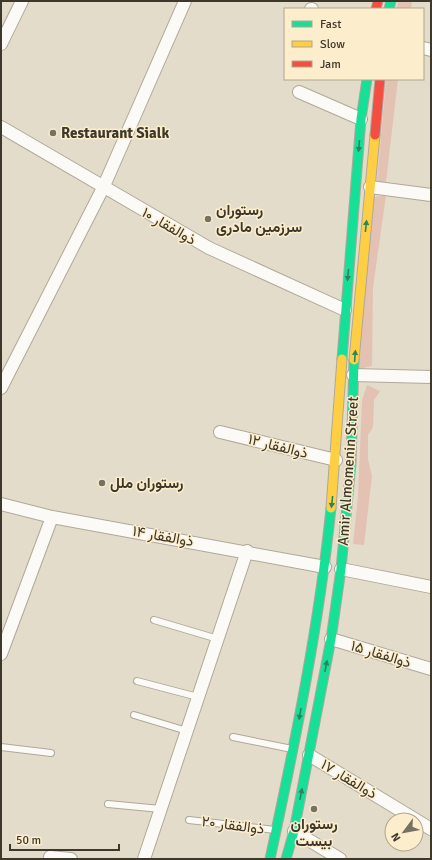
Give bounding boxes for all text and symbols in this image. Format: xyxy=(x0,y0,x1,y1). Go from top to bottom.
legend xyxy=(284,8,424,80)
text: Fast xyxy=(320,17,341,32)
text: Slow xyxy=(320,37,345,52)
text: Jam xyxy=(320,57,341,72)
place label: Restaurant Sialk xyxy=(61,124,169,142)
marker: Restaurant Sialk xyxy=(48,128,58,138)
one-way arrow xyxy=(355,140,362,152)
place label: رستوران سرزمین مادری xyxy=(216,201,302,236)
street label: ذوالفقار ۱۰ xyxy=(139,203,199,249)
marker: رستوران سرزمین مادری xyxy=(203,214,213,224)
one-way arrow xyxy=(362,220,369,232)
one-way arrow xyxy=(344,269,351,281)
one-way arrow xyxy=(351,350,358,362)
street label: Amir Almomenin Street xyxy=(334,396,362,546)
street label: ذوالفقار ۱۲ xyxy=(246,430,310,462)
place label: رستوران ملل xyxy=(110,474,184,492)
marker: رستوران ملل xyxy=(97,478,107,488)
one-way arrow xyxy=(328,496,335,509)
street label: ذوالفقار ۱۴ xyxy=(131,522,195,550)
street label: ذوالفقار ۱۵ xyxy=(349,636,413,672)
one-way arrow xyxy=(323,660,329,672)
one-way arrow xyxy=(297,708,303,720)
street label: ذوالفقار ۱۷ xyxy=(318,755,380,803)
one-way arrow xyxy=(298,788,304,800)
marker: رستوران بیست xyxy=(309,804,319,814)
street label: ذوالفقار ۲۰ xyxy=(201,812,265,838)
north arrow xyxy=(384,812,424,852)
place label: رستوران بیست xyxy=(290,815,338,850)
scale bar xyxy=(10,826,119,852)
text: N xyxy=(388,830,403,844)
text: 50 m xyxy=(16,833,41,848)

